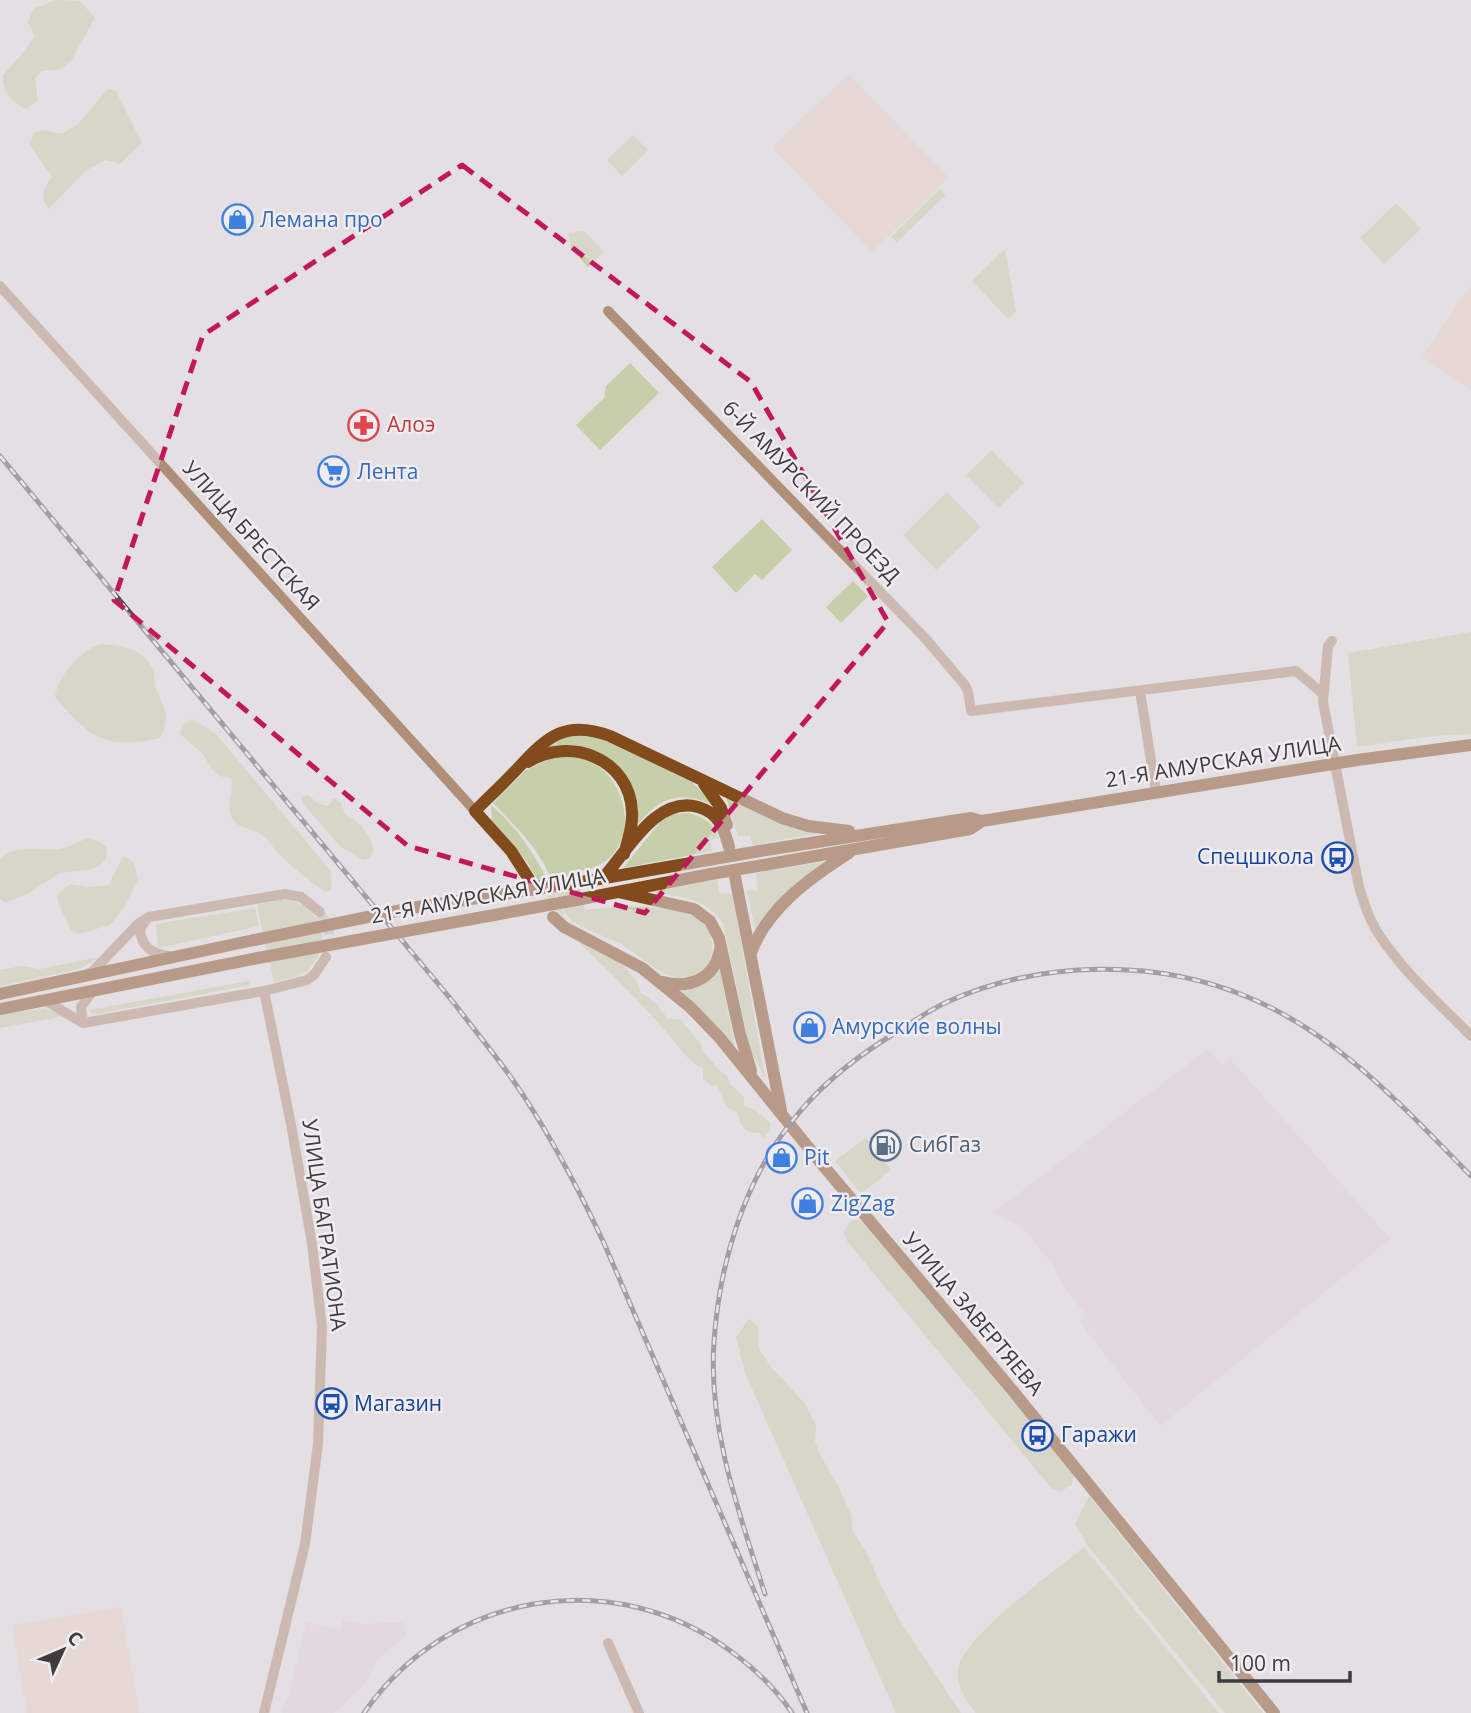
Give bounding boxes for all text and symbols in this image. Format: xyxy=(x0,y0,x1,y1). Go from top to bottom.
shop icon: Лемана про xyxy=(220,203,254,237)
place label: Лемана про xyxy=(260,205,383,233)
street label: 6-Й АМУРСКИЙ ПРОЕЗД xyxy=(717,394,907,589)
pharmacy icon: Алоэ xyxy=(347,408,381,442)
place label: Алоэ xyxy=(387,410,435,438)
street label: УЛИЦА БРЕСТСКАЯ xyxy=(177,454,327,616)
supermarket icon: Лента xyxy=(317,455,351,489)
place label: Лента xyxy=(357,457,418,485)
street label: 21-Я АМУРСКАЯ УЛИЦА xyxy=(1103,728,1343,793)
bus stop icon: Спецшкола xyxy=(1320,840,1354,874)
place label: Спецшкола xyxy=(1197,842,1314,870)
street label: 21-Я АМУРСКАЯ УЛИЦА xyxy=(368,860,608,929)
shop icon: Амурские волны xyxy=(792,1010,826,1044)
place label: Амурские волны xyxy=(832,1012,1002,1040)
street label: УЛИЦА БАГРАТИОНА xyxy=(296,1117,354,1333)
fuel station icon: СибГаз xyxy=(869,1128,903,1162)
place label: СибГаз xyxy=(909,1130,981,1158)
shop icon: Pit xyxy=(764,1141,798,1175)
place label: Pit xyxy=(804,1143,829,1171)
shop icon: ZigZag xyxy=(791,1187,825,1221)
place label: ZigZag xyxy=(831,1189,895,1217)
street label: УЛИЦА ЗАВЕРТЯЕВА xyxy=(897,1226,1051,1401)
bus stop icon: Магазин xyxy=(314,1387,348,1421)
place label: Магазин xyxy=(354,1389,442,1417)
bus stop icon: Гаражи xyxy=(1021,1418,1055,1452)
place label: Гаражи xyxy=(1061,1420,1137,1448)
north arrow xyxy=(28,1615,98,1685)
text: С xyxy=(62,1625,89,1652)
scale bar xyxy=(1219,1640,1350,1684)
text: 100 m xyxy=(1230,1649,1291,1677)

